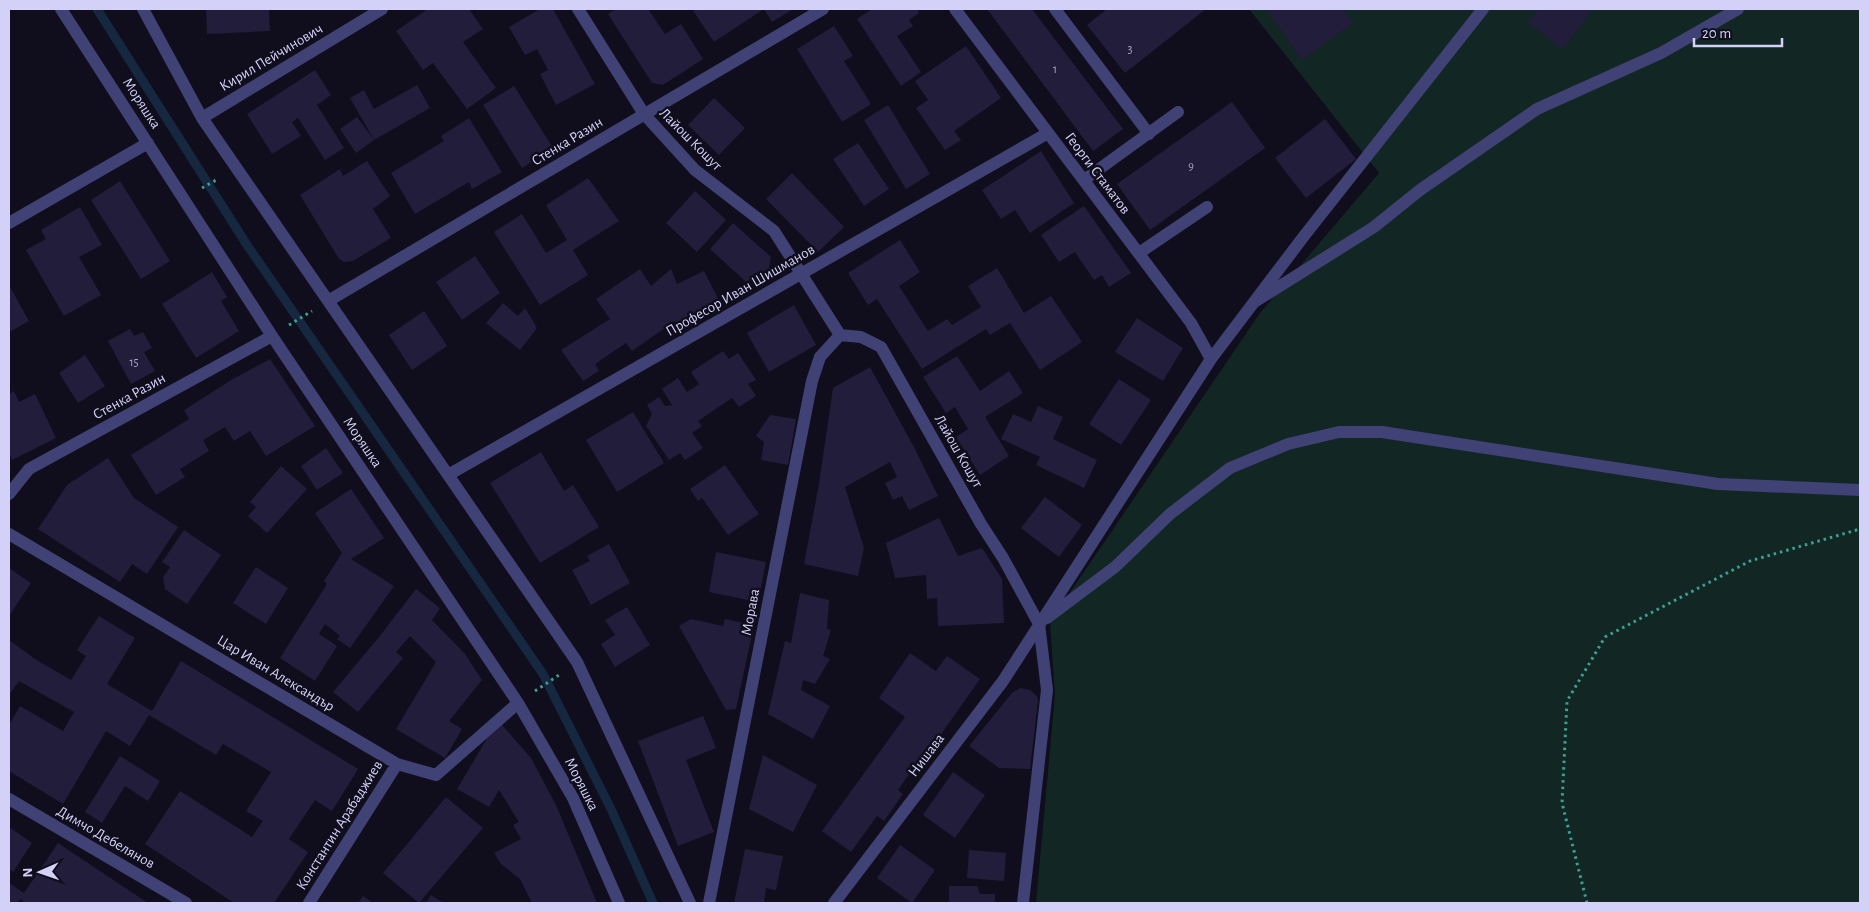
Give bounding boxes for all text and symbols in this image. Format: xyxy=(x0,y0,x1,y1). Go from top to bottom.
scale bar xyxy=(1694,15,1782,47)
street label: Кирил Пейчинович xyxy=(217,21,325,94)
text: 20 m xyxy=(1702,26,1731,41)
house number: 3 xyxy=(1128,43,1133,55)
house number: 1 xyxy=(1053,63,1057,75)
street label: Моряшка xyxy=(120,75,164,131)
street label: Лайош Кошут xyxy=(657,105,725,174)
street label: Стенка Разин xyxy=(529,114,605,169)
street label: Георги Стаматов xyxy=(1062,130,1133,217)
house number: 9 xyxy=(1188,160,1194,172)
street label: Професор Иван Шишманов xyxy=(663,242,817,339)
house number: 15 xyxy=(129,356,139,368)
street label: Стенка Разин xyxy=(91,370,168,422)
street label: Лайош Кошут xyxy=(932,412,986,491)
street label: Моряшка xyxy=(340,414,385,470)
street label: Морава xyxy=(739,587,762,637)
street label: Цар Иван Александър xyxy=(214,632,337,715)
street label: Нишава xyxy=(906,731,947,780)
street label: Моряшка xyxy=(562,755,601,813)
street label: Константин Арабаджиев xyxy=(293,758,385,893)
street label: Димчо Дебелянов xyxy=(54,803,157,871)
north arrow xyxy=(15,847,65,897)
text: N xyxy=(21,867,35,878)

